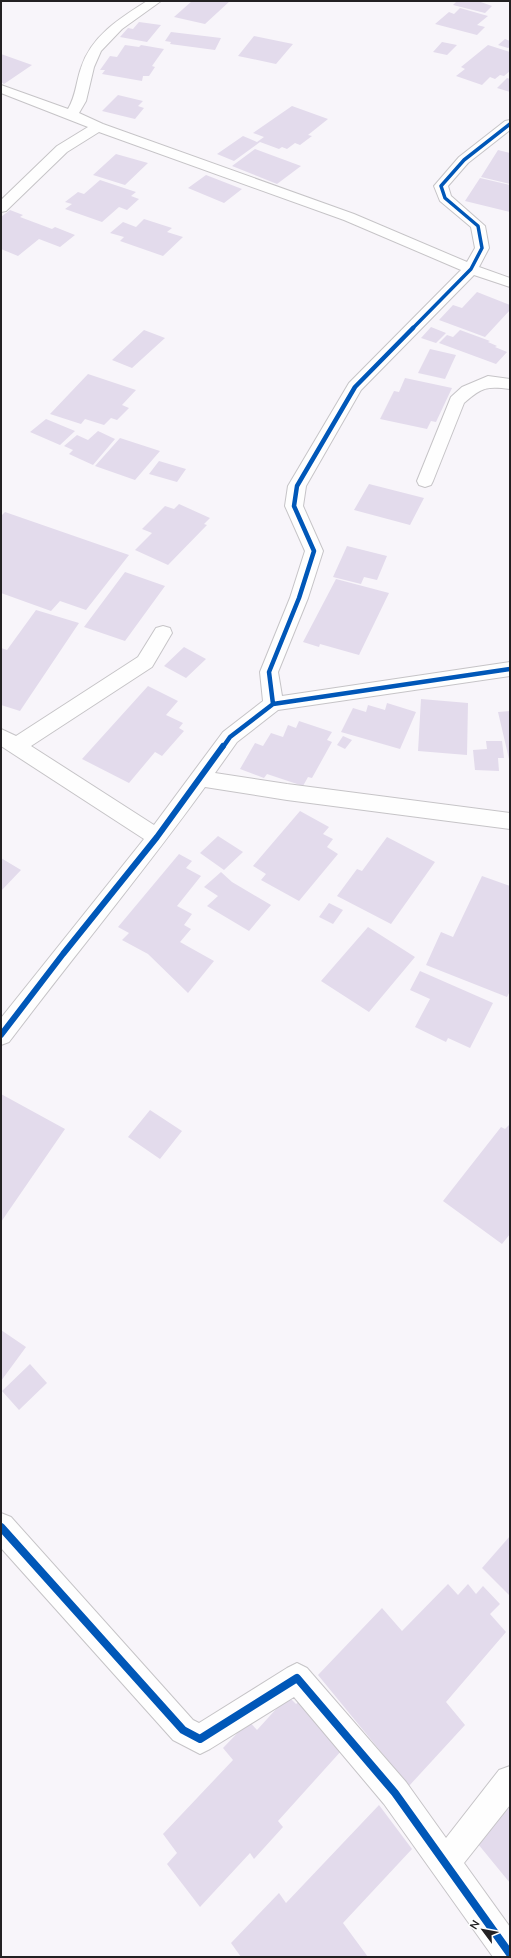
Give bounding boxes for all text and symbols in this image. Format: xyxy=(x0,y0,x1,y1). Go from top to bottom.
north arrow xyxy=(463,1910,503,1950)
text: N xyxy=(466,1917,483,1932)

